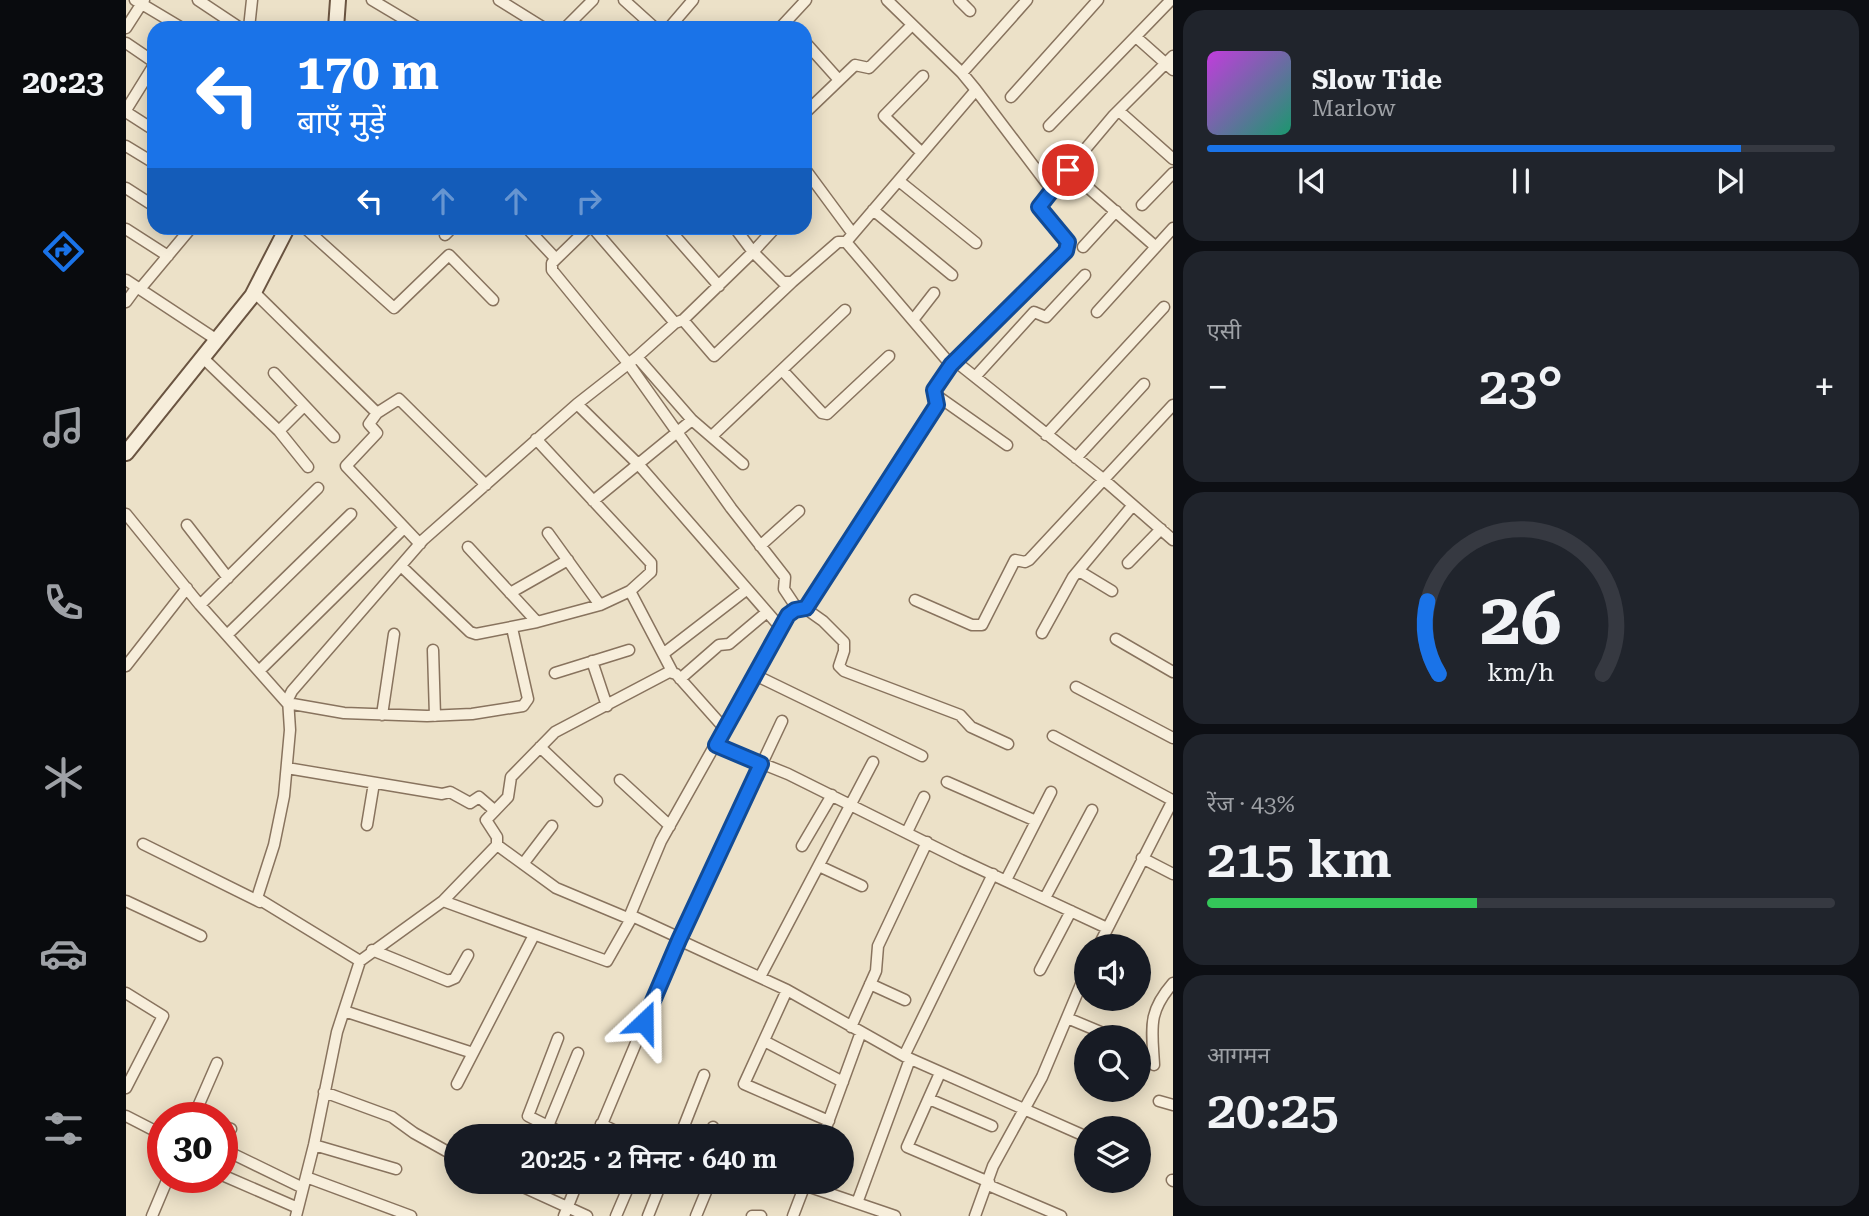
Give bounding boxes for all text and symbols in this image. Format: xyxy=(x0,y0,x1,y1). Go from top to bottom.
text: 170 m xyxy=(297,44,439,101)
icon: left xyxy=(182,49,273,140)
text: 20:23 xyxy=(22,63,104,101)
text: Slow Tide xyxy=(1312,65,1442,95)
text: Marlow xyxy=(1312,95,1395,122)
text: बाएँ मुड़ें xyxy=(297,103,386,141)
pin xyxy=(1038,140,1098,200)
icon: arrive xyxy=(1049,151,1087,189)
icon: previous xyxy=(1293,162,1331,200)
icon: pause xyxy=(1502,162,1540,200)
icon: next xyxy=(1711,162,1749,200)
icon: left xyxy=(351,182,389,220)
icon: ahead xyxy=(424,182,462,220)
icon: ahead xyxy=(497,182,535,220)
icon: right xyxy=(570,182,608,220)
icon: directions xyxy=(39,227,88,276)
text: एसी xyxy=(1207,318,1241,345)
text: 23° xyxy=(1479,356,1563,417)
text: − xyxy=(1207,365,1228,409)
text: + xyxy=(1814,365,1835,409)
icon: music xyxy=(39,403,88,452)
text: 26 xyxy=(1480,577,1562,662)
icon: phone xyxy=(39,578,88,627)
text: km/h xyxy=(1488,658,1554,687)
icon: climate xyxy=(39,753,88,802)
text: रेंज · 43% xyxy=(1207,791,1295,818)
text: 215 km xyxy=(1207,829,1392,890)
icon: car xyxy=(39,929,88,978)
map controls xyxy=(1074,934,1151,1193)
button: sound xyxy=(1074,934,1151,1011)
position arrow xyxy=(607,985,681,1059)
button: search xyxy=(1074,1025,1151,1102)
text: आगमन xyxy=(1207,1042,1270,1069)
text: 20:25 xyxy=(1207,1080,1339,1141)
speed limit sign: 30 xyxy=(147,1102,238,1193)
icon: filters xyxy=(39,1104,88,1153)
button: layers xyxy=(1074,1116,1151,1193)
text: 20:25 · 2 मिनट · 640 m xyxy=(521,1144,777,1174)

